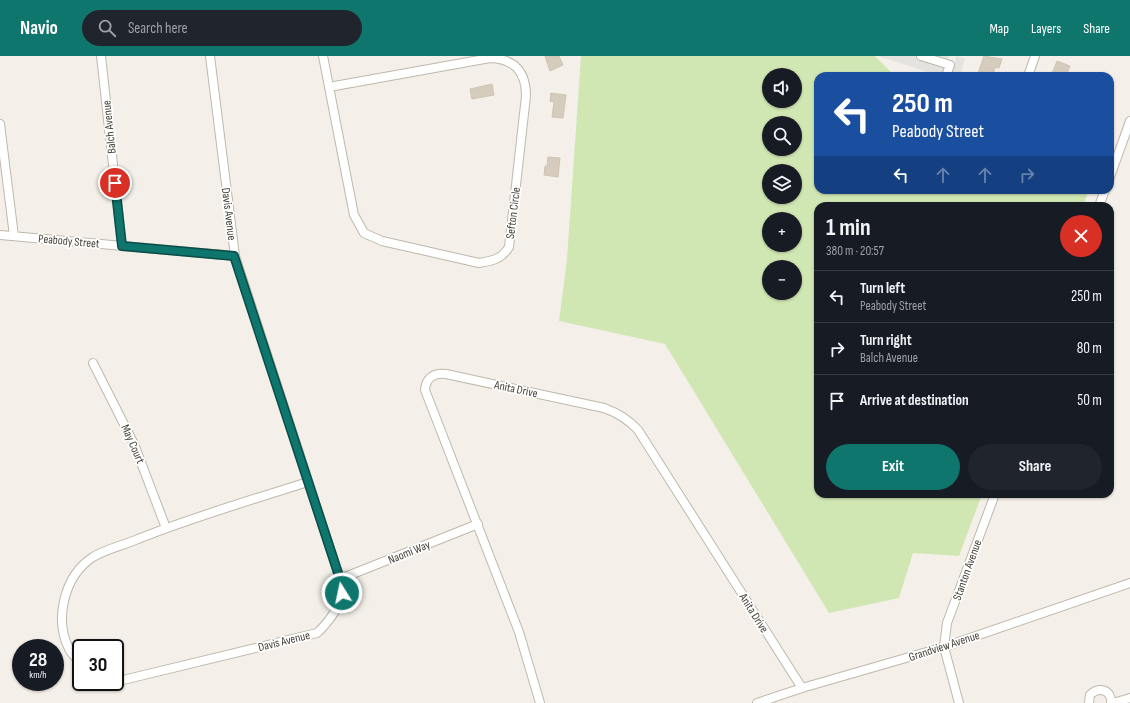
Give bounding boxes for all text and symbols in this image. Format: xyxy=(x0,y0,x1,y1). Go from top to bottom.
search box xyxy=(82,10,362,46)
text: Navio xyxy=(20,17,58,40)
icon: search xyxy=(96,17,118,39)
text: Search here xyxy=(128,19,188,38)
text: Map xyxy=(989,20,1009,37)
text: Layers xyxy=(1031,20,1061,37)
text: Share xyxy=(1083,20,1110,37)
map controls xyxy=(762,68,802,300)
button: sound xyxy=(762,68,802,108)
text: 250 m xyxy=(892,87,953,120)
icon: left xyxy=(826,88,878,140)
street label: Balch Avenue xyxy=(99,99,120,154)
button: search xyxy=(762,116,802,156)
text: Peabody Street xyxy=(892,121,984,142)
button: layers xyxy=(762,164,802,204)
icon: left xyxy=(890,164,912,186)
icon: ahead xyxy=(932,164,954,186)
icon: ahead xyxy=(974,164,996,186)
icon: right xyxy=(1016,164,1038,186)
pin xyxy=(98,166,132,200)
icon: arrive xyxy=(104,172,126,194)
street label: Sefton Circle xyxy=(503,186,524,240)
street label: Davis Avenue xyxy=(218,187,239,241)
button: + xyxy=(762,212,802,252)
text: 1 min xyxy=(826,213,871,242)
button: close xyxy=(1060,215,1102,257)
street label: Peabody Street xyxy=(38,231,100,252)
text: 380 m · 20:57 xyxy=(826,243,884,259)
button: − xyxy=(762,260,802,300)
text: Turn left xyxy=(860,279,905,298)
icon: left xyxy=(826,286,848,308)
text: 250 m xyxy=(1071,287,1102,306)
text: Peabody Street xyxy=(860,298,926,314)
text: Turn right xyxy=(860,331,912,350)
icon: right xyxy=(826,338,848,360)
text: 80 m xyxy=(1077,339,1102,358)
text: Balch Avenue xyxy=(860,350,918,366)
street label: Anita Drive xyxy=(492,377,539,401)
icon: arrive xyxy=(826,390,848,412)
text: Arrive at destination xyxy=(860,391,969,410)
text: 50 m xyxy=(1077,391,1102,410)
street label: May Court xyxy=(117,422,148,466)
button: Exit xyxy=(826,444,960,490)
button: Share xyxy=(968,444,1102,490)
street label: Naomi Way xyxy=(386,537,433,568)
street label: Stanton Avenue xyxy=(950,538,985,603)
position arrow xyxy=(321,572,363,614)
street label: Anita Drive xyxy=(735,590,772,636)
street label: Davis Avenue xyxy=(257,628,312,655)
street label: Grandview Avenue xyxy=(907,628,982,665)
speed limit sign: 30 xyxy=(72,639,124,691)
text: 28 xyxy=(29,648,47,672)
text: km/h xyxy=(29,669,47,681)

